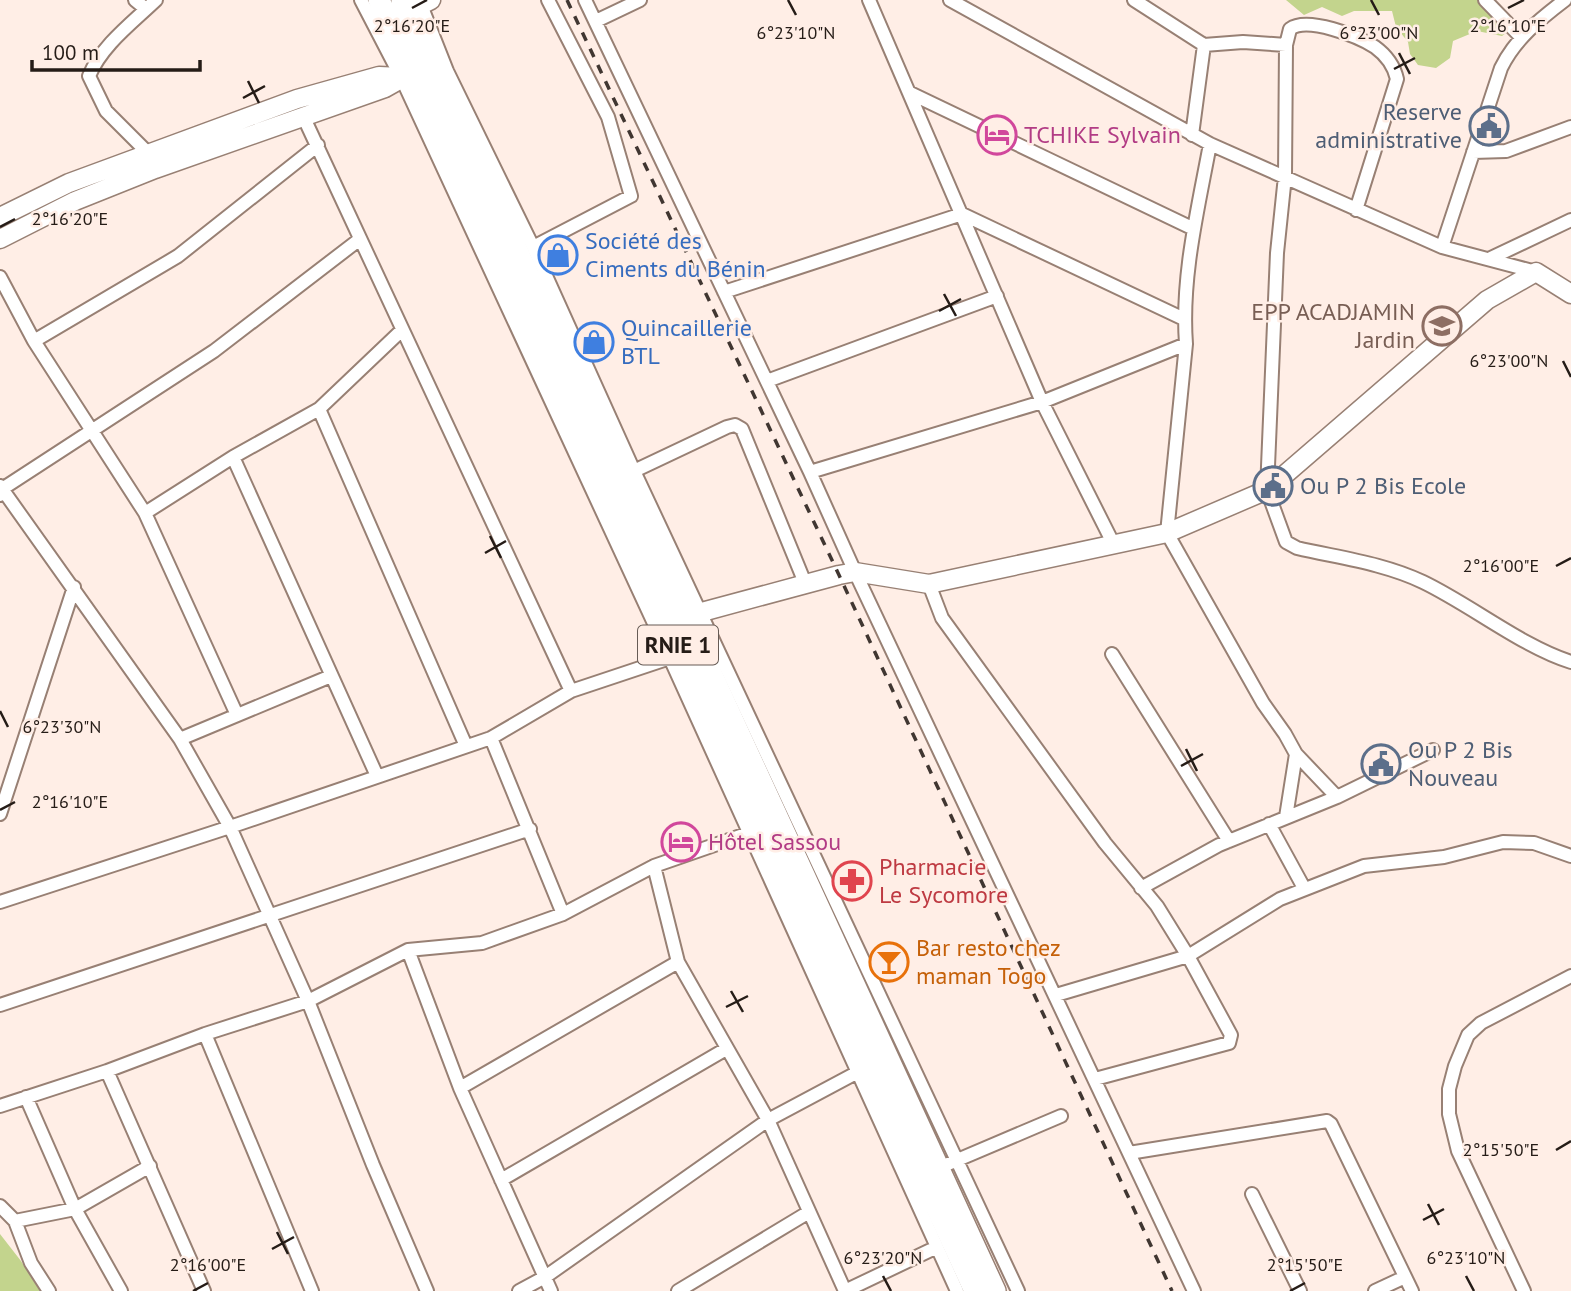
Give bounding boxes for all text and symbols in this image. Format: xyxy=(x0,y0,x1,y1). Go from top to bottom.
text: 2°16'20"E xyxy=(374,14,450,37)
text: 2°16'10"E xyxy=(1470,14,1546,37)
text: 6°23'10"N xyxy=(757,21,835,44)
text: 6°23'00"N xyxy=(1340,21,1418,44)
scale bar xyxy=(32,28,200,72)
text: 100 m xyxy=(42,39,99,66)
place label: Reserve administrative xyxy=(1315,96,1462,155)
public building icon: Reserve administrative xyxy=(1468,105,1510,147)
hotel icon: TCHIKE Sylvain xyxy=(976,114,1018,156)
place label: TCHIKE Sylvain xyxy=(1024,119,1181,150)
text: 2°16'20"E xyxy=(32,207,108,230)
place label: Société des Ciments du Bénin xyxy=(585,225,766,284)
shop icon: Société des Ciments du Bénin xyxy=(537,234,579,276)
place label: EPP ACADJAMIN Jardin xyxy=(1251,296,1415,355)
school or university icon: EPP ACADJAMIN Jardin xyxy=(1421,305,1463,347)
place label: Quincaillerie BTL xyxy=(621,312,752,371)
shop icon: Quincaillerie BTL xyxy=(573,321,615,363)
text: 6°23'00"N xyxy=(1470,349,1548,372)
public building icon: Ou P 2 Bis Ecole xyxy=(1252,465,1294,507)
place label: Ou P 2 Bis Ecole xyxy=(1300,470,1466,501)
text: 2°16'00"E xyxy=(1463,554,1539,577)
road number: RNIE 1 xyxy=(638,625,718,664)
text: 6°23'30"N xyxy=(23,715,101,738)
place label: Ou P 2 Bis Nouveau xyxy=(1408,734,1513,793)
public building icon: Ou P 2 Bis Nouveau xyxy=(1360,743,1402,785)
text: 2°16'10"E xyxy=(32,790,108,813)
hotel icon: Hôtel Sassou xyxy=(660,821,702,863)
place label: Hôtel Sassou xyxy=(708,826,841,857)
place label: Pharmacie Le Sycomore xyxy=(879,851,1008,910)
pharmacy icon: Pharmacie Le Sycomore xyxy=(831,860,873,902)
place label: Bar resto chez maman Togo xyxy=(916,932,1061,991)
bar icon: Bar resto chez maman Togo xyxy=(868,941,910,983)
text: 2°15'50"E xyxy=(1463,1138,1539,1161)
text: 6°23'20"N xyxy=(844,1246,922,1269)
text: 6°23'10"N xyxy=(1427,1246,1505,1269)
text: 2°16'00"E xyxy=(170,1253,246,1276)
text: 2°15'50"E xyxy=(1267,1253,1343,1276)

